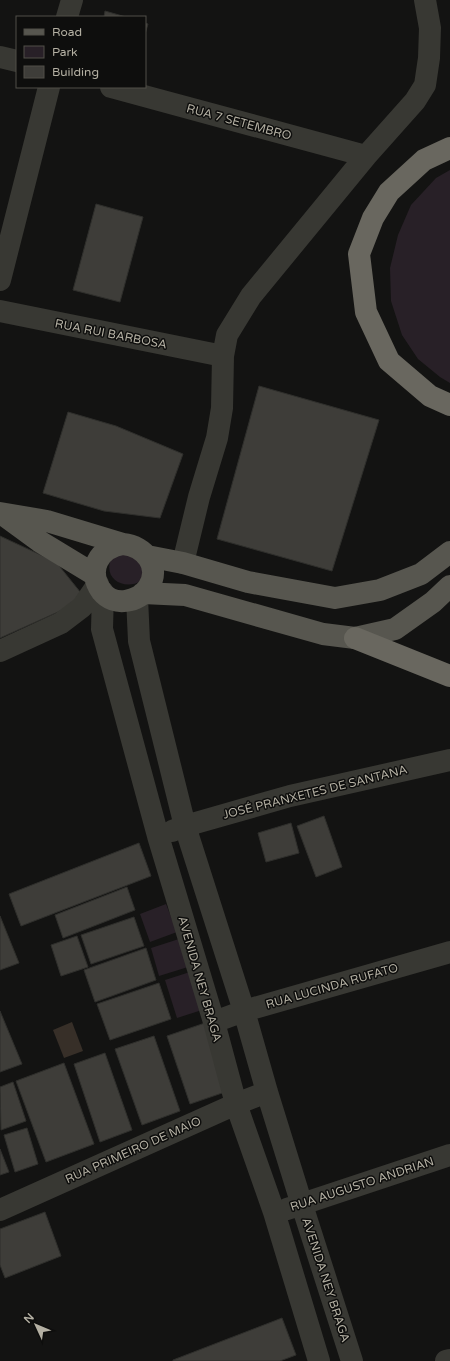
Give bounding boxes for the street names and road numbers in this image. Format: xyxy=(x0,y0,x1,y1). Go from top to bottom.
street label: RUA 7 SETEMBRO xyxy=(185,101,293,143)
street label: RUA RUI BARBOSA xyxy=(54,316,168,352)
street label: JOSÉ PRANXETES DE SANTANA xyxy=(221,762,409,822)
street label: AVENIDA NEY BRAGA xyxy=(175,915,225,1044)
street label: RUA LUCINDA RUFATO xyxy=(264,960,400,1012)
street label: RUA PRIMEIRO DE MAIO xyxy=(63,1114,203,1186)
street label: RUA AUGUSTO ANDRIAN xyxy=(288,1154,436,1214)
street label: AVENIDA NEY BRAGA xyxy=(299,1216,353,1344)

